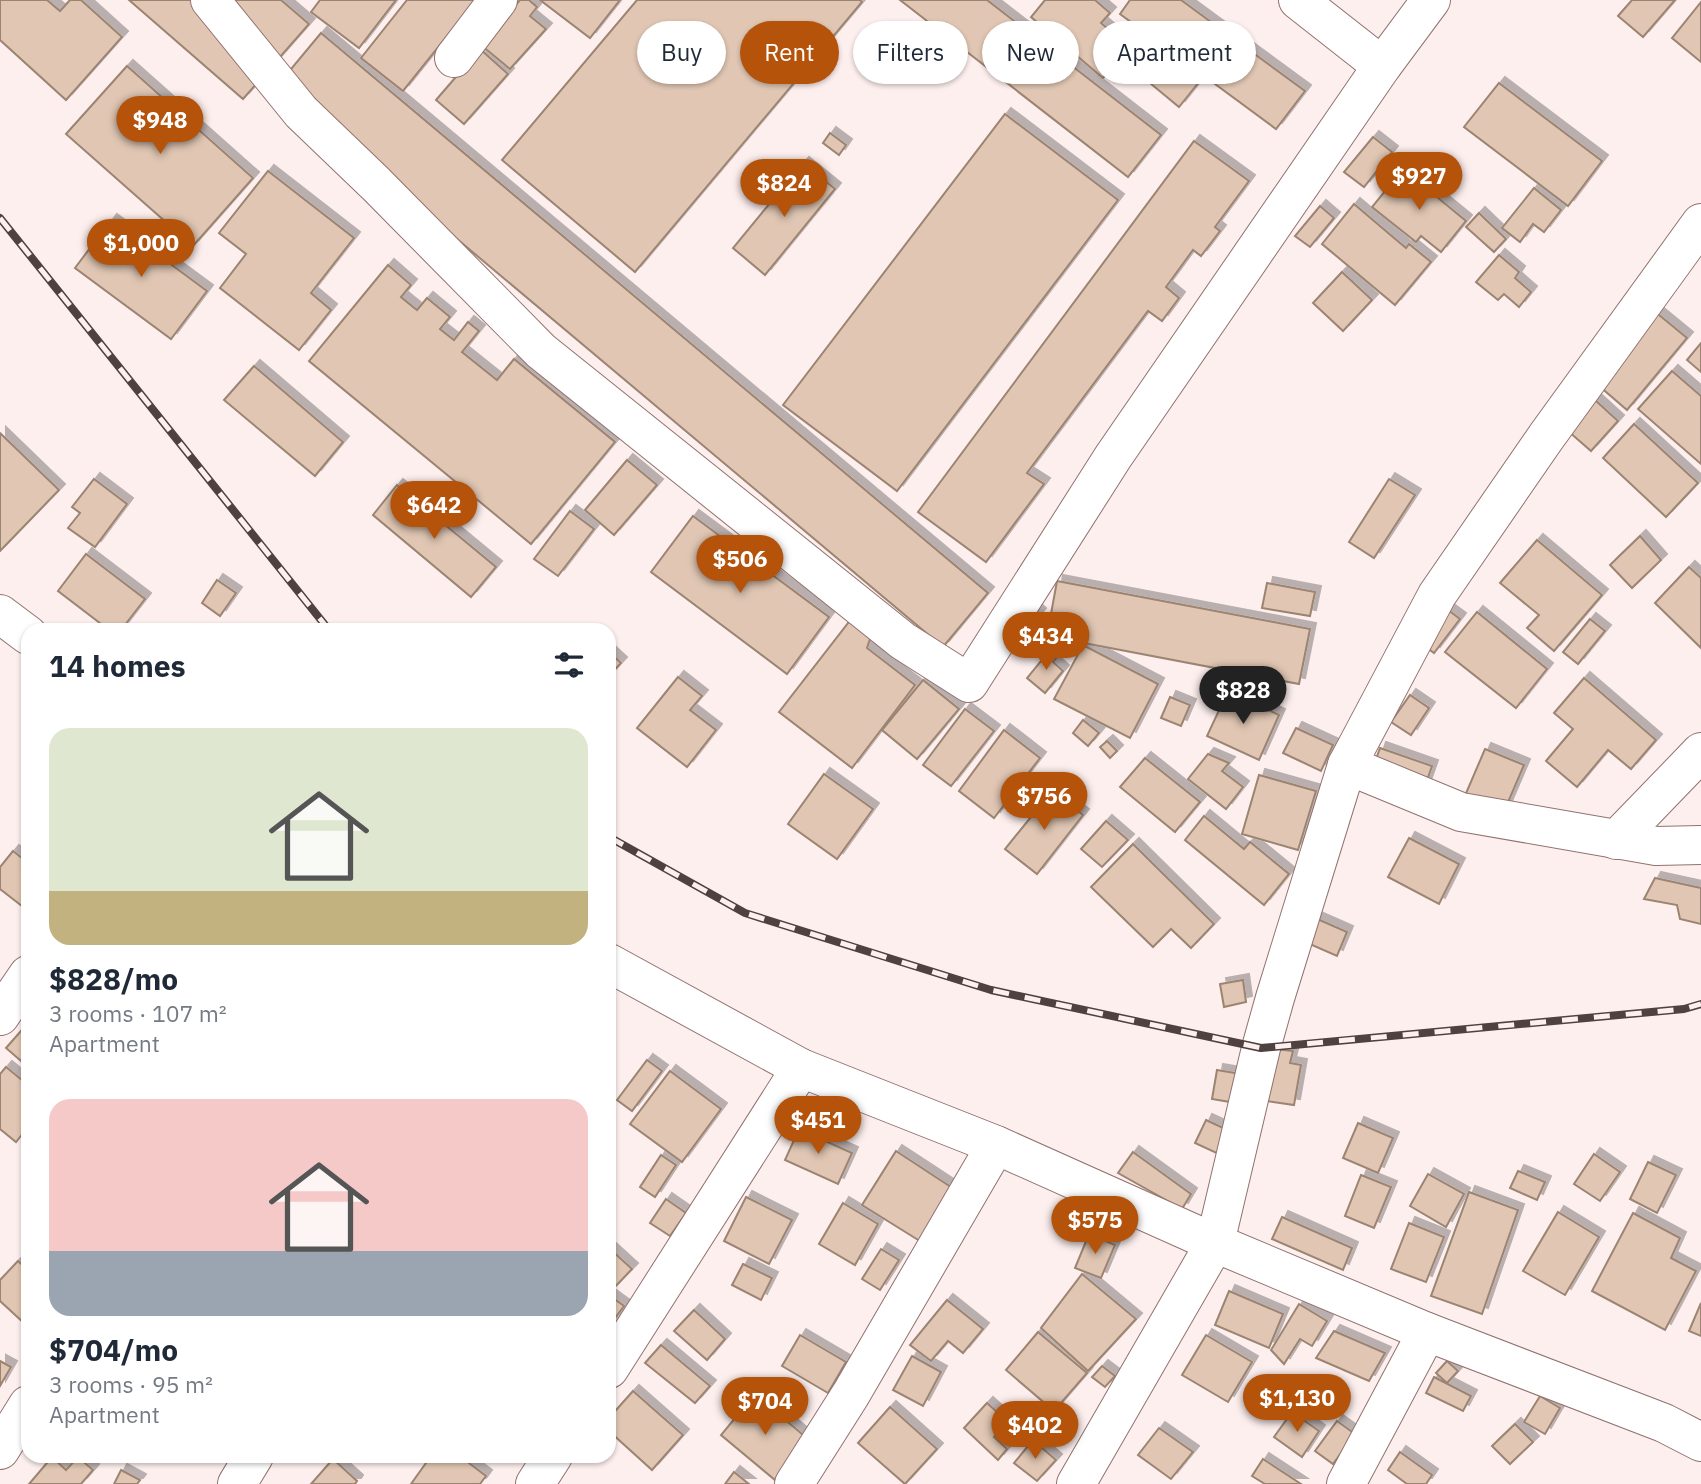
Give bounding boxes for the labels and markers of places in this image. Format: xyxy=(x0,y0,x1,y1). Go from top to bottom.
pin: $948 xyxy=(119,96,201,156)
pin: $927 xyxy=(1378,152,1460,212)
pin: $824 xyxy=(743,160,825,219)
pin: $1,000 xyxy=(84,219,198,279)
pin: $642 xyxy=(393,482,475,541)
pin: $506 xyxy=(699,536,781,595)
pin: $434 xyxy=(1005,612,1087,672)
pin: $828 xyxy=(1202,666,1284,726)
pin: $756 xyxy=(1003,772,1085,832)
pin: $451 xyxy=(777,1096,859,1156)
pin: $575 xyxy=(1054,1196,1136,1256)
pin: $1,130 xyxy=(1240,1374,1354,1434)
pin: $704 xyxy=(724,1378,806,1437)
pin: $402 xyxy=(994,1402,1076,1461)

